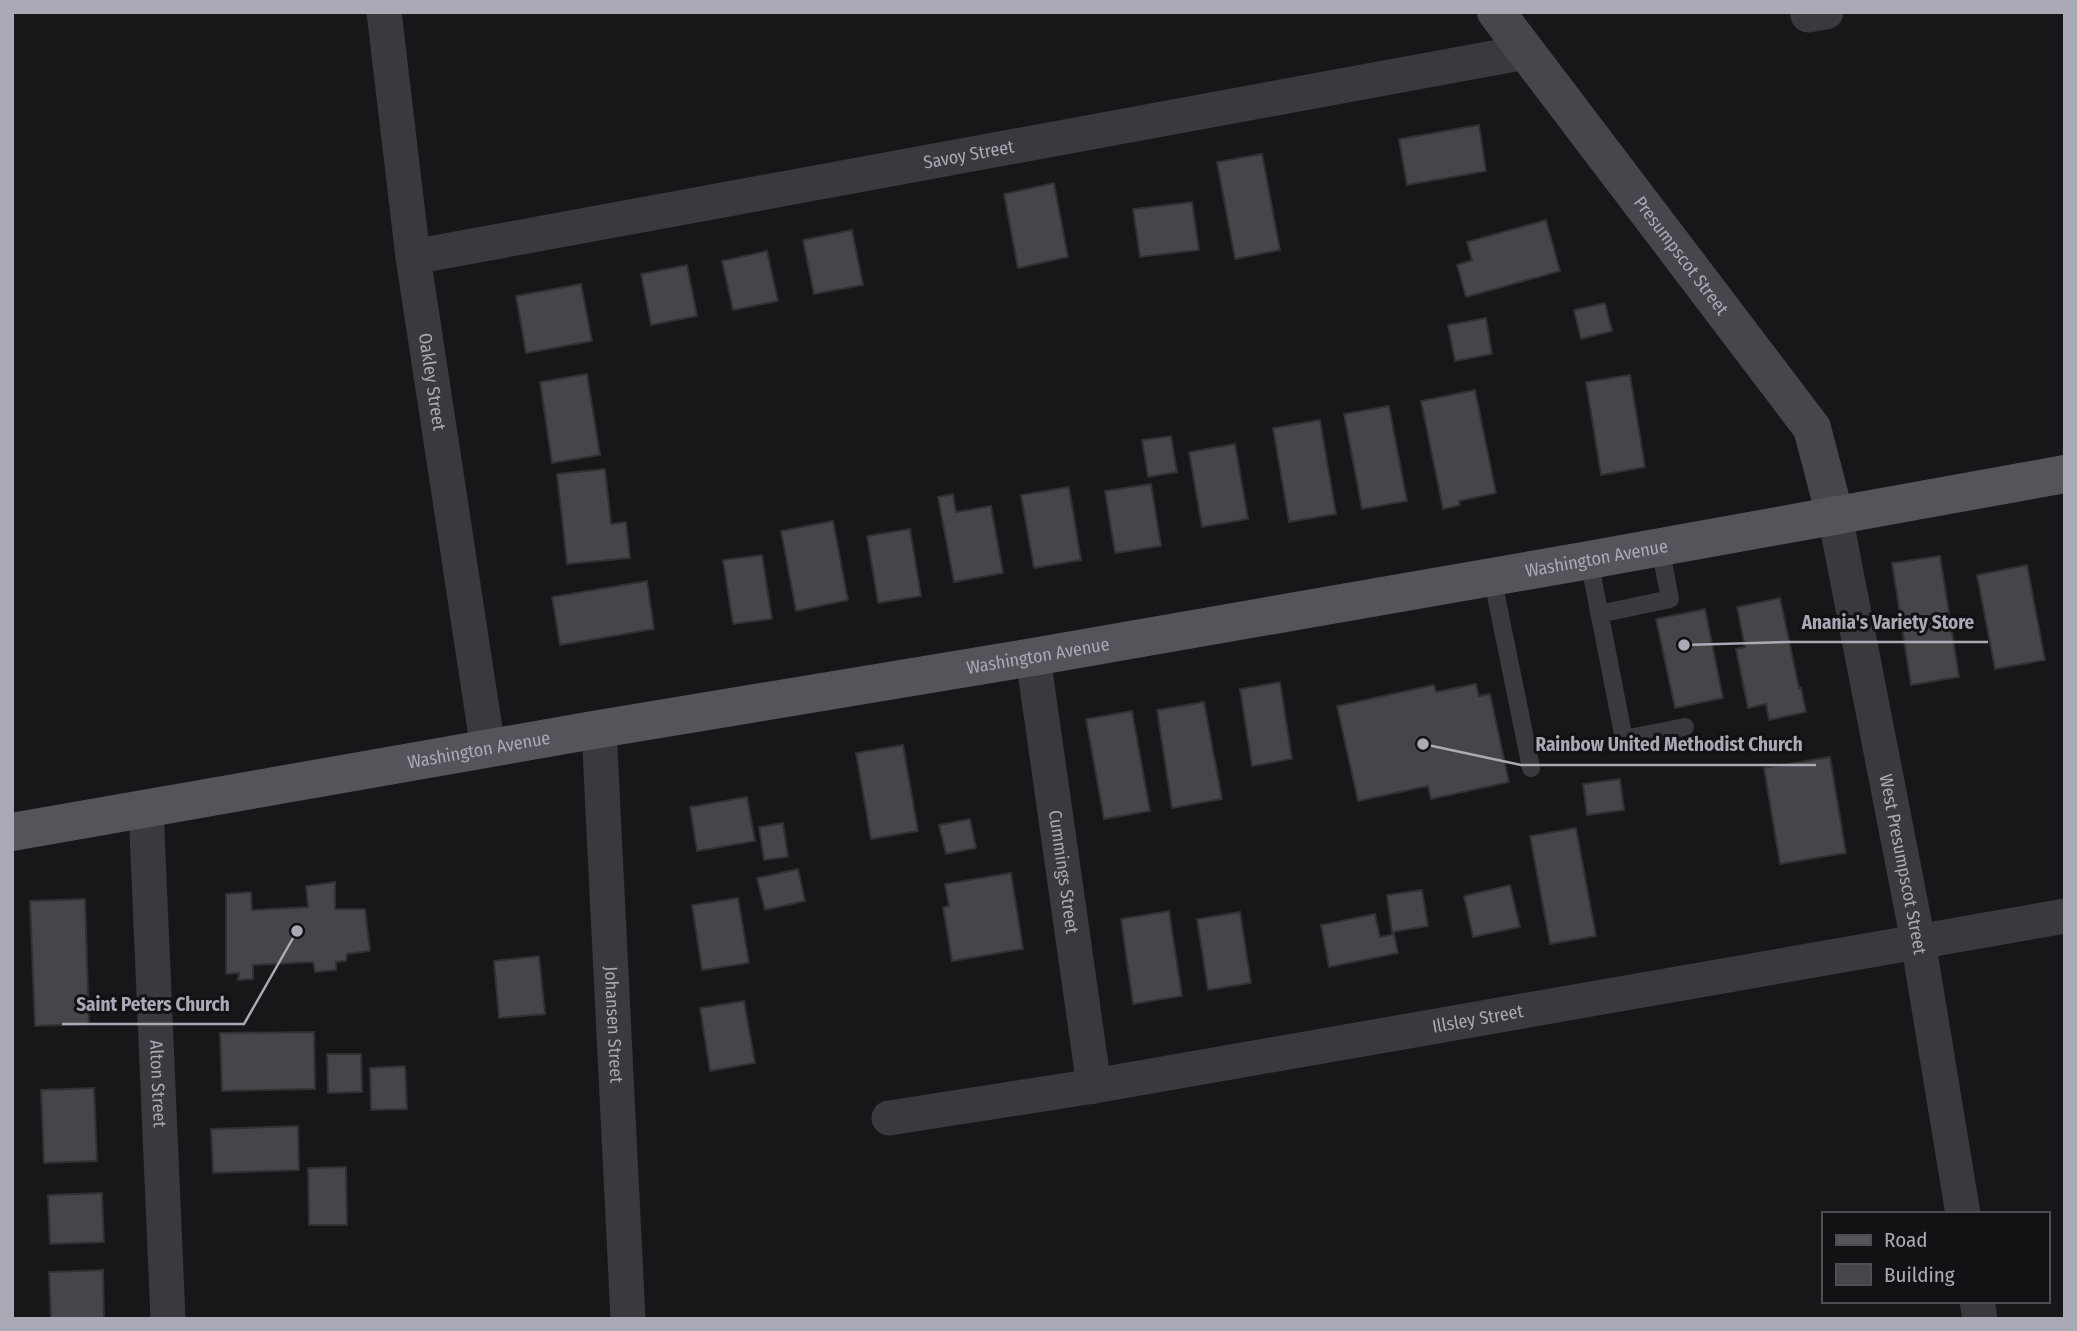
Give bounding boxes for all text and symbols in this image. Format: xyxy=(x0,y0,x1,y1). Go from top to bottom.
street label: Savoy Street xyxy=(922,136,1016,174)
street label: Presumpscot Street xyxy=(1629,192,1733,319)
street label: Oakley Street xyxy=(414,332,450,432)
street label: Washington Avenue xyxy=(1524,535,1670,582)
callout: Anania's Variety Store xyxy=(1788,602,1988,642)
text: Anania's Variety Store xyxy=(1801,611,1975,634)
street label: Washington Avenue xyxy=(965,633,1111,679)
callout: Rainbow United Methodist Church xyxy=(1521,725,1816,765)
street label: Washington Avenue xyxy=(406,727,552,773)
text: Rainbow United Methodist Church xyxy=(1535,733,1803,756)
street label: West Presumpscot Street xyxy=(1875,772,1931,956)
street label: Cummings Street xyxy=(1044,809,1083,935)
street label: Johansen Street xyxy=(600,966,627,1084)
callout: Saint Peters Church xyxy=(62,984,244,1024)
text: Saint Peters Church xyxy=(76,993,230,1016)
street label: Illsley Street xyxy=(1430,1000,1525,1038)
street label: Alton Street xyxy=(145,1040,171,1128)
legend xyxy=(1822,1212,2049,1303)
text: Road xyxy=(1884,1227,1928,1253)
text: Building xyxy=(1884,1262,1955,1288)

